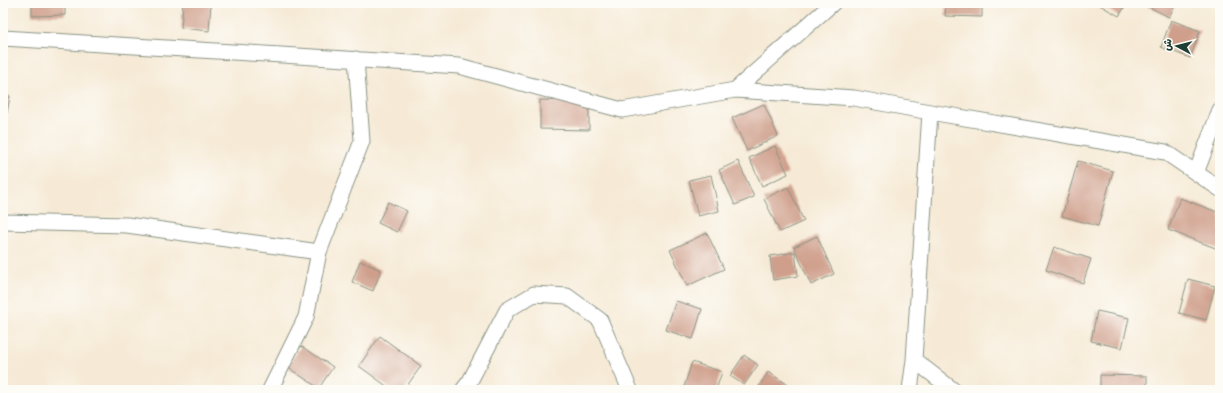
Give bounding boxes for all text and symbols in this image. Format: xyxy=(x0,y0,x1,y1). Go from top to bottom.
north arrow xyxy=(1157,26,1197,66)
text: ش xyxy=(1159,38,1175,52)

